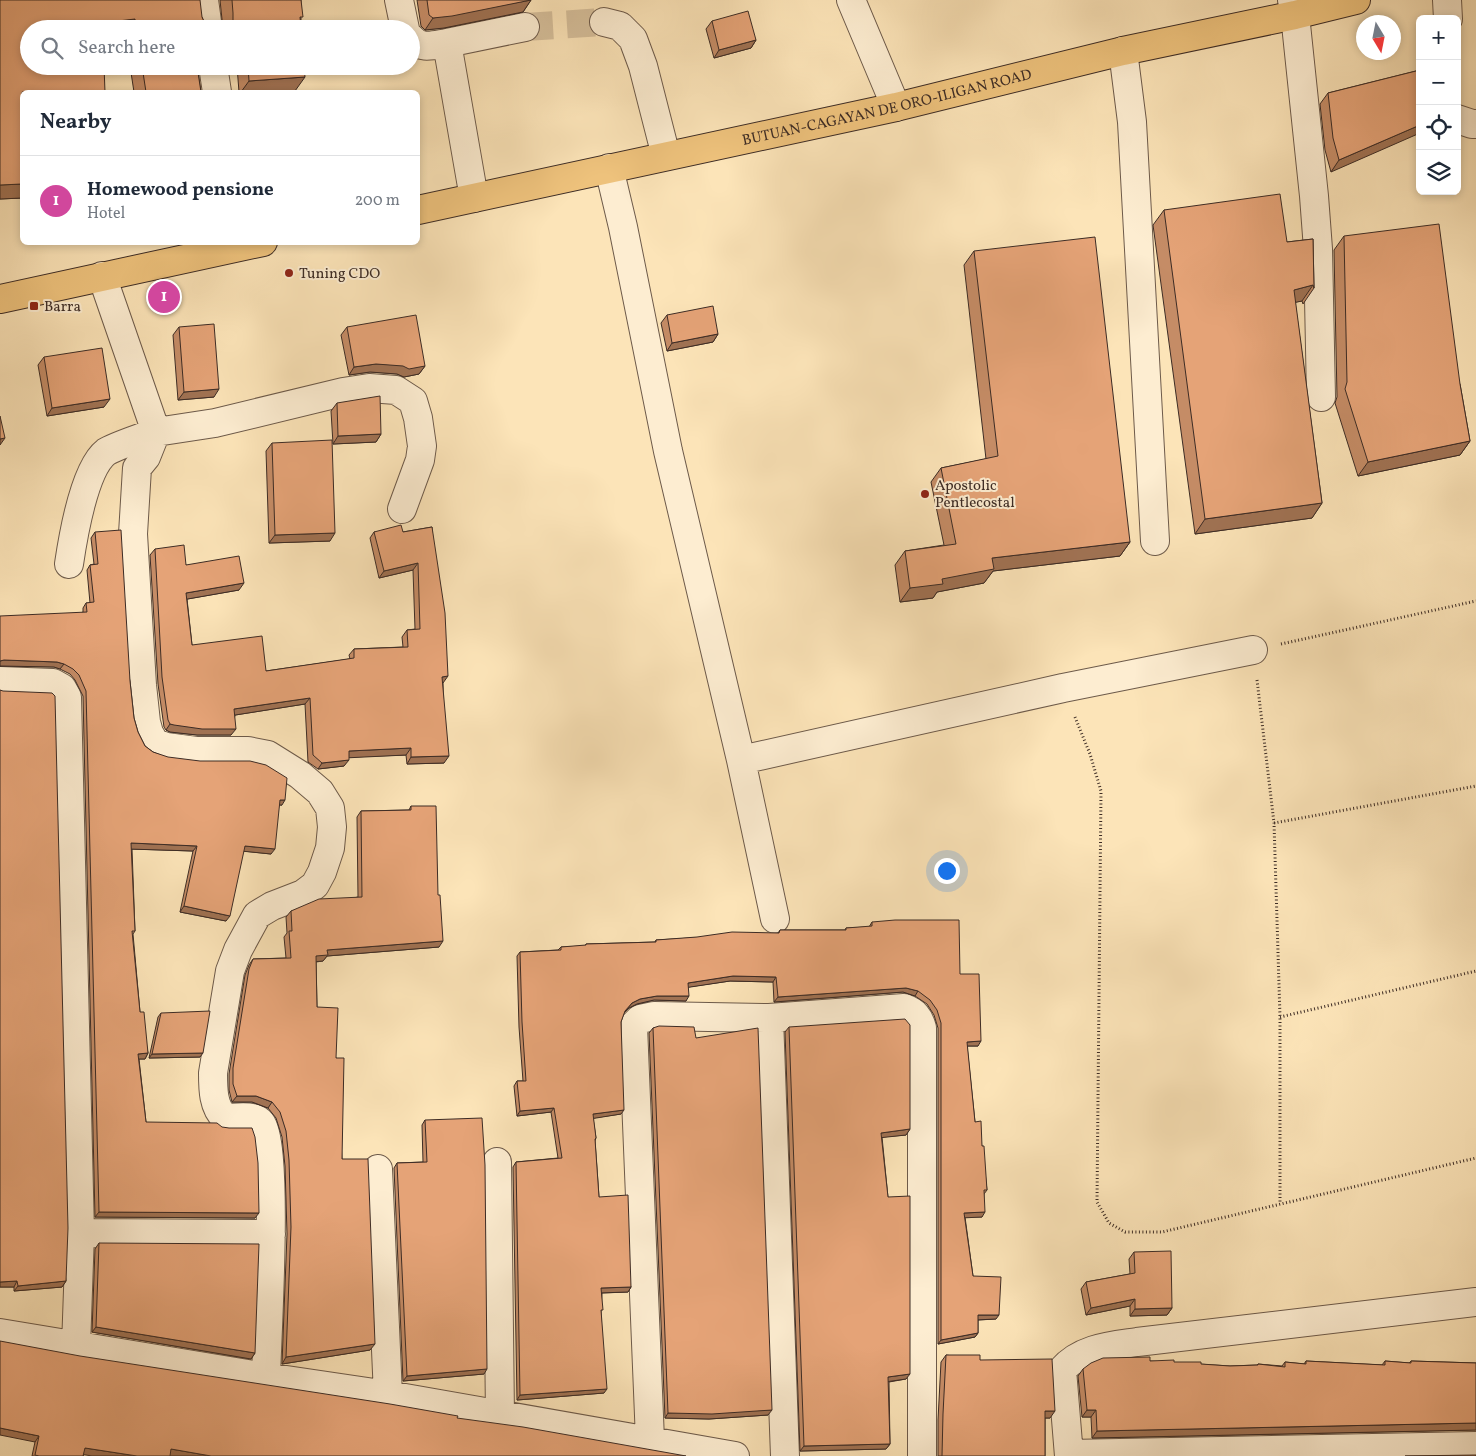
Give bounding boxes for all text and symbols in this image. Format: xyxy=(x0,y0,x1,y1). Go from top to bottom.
north arrow xyxy=(1356,15,1401,60)
map controls xyxy=(1416,15,1461,195)
button: + xyxy=(1416,15,1461,60)
search box xyxy=(20,20,420,75)
icon: search xyxy=(38,34,66,62)
text: Search here xyxy=(78,35,175,61)
button: − xyxy=(1416,60,1461,105)
street label: BUTUAN-CAGAYAN DE ORO-ILIGAN ROAD xyxy=(740,65,1034,152)
button: locate xyxy=(1416,105,1461,150)
text: Nearby xyxy=(40,108,111,137)
button: layers xyxy=(1416,150,1461,195)
text: Homewood pensione xyxy=(87,177,274,203)
text: 1 xyxy=(53,190,59,212)
text: 200 m xyxy=(355,190,400,212)
text: Hotel xyxy=(87,203,125,225)
place label: Tuning CDO xyxy=(299,264,380,285)
marker: Tuning CDO xyxy=(283,267,295,279)
pin: 1 xyxy=(148,278,180,316)
place label: Barra xyxy=(44,297,81,318)
marker: Barra xyxy=(28,300,40,312)
place label: Apostolic Pentlecostal xyxy=(935,476,1015,514)
marker: Apostolic Pentlecostal xyxy=(919,488,931,500)
your location xyxy=(934,858,960,884)

